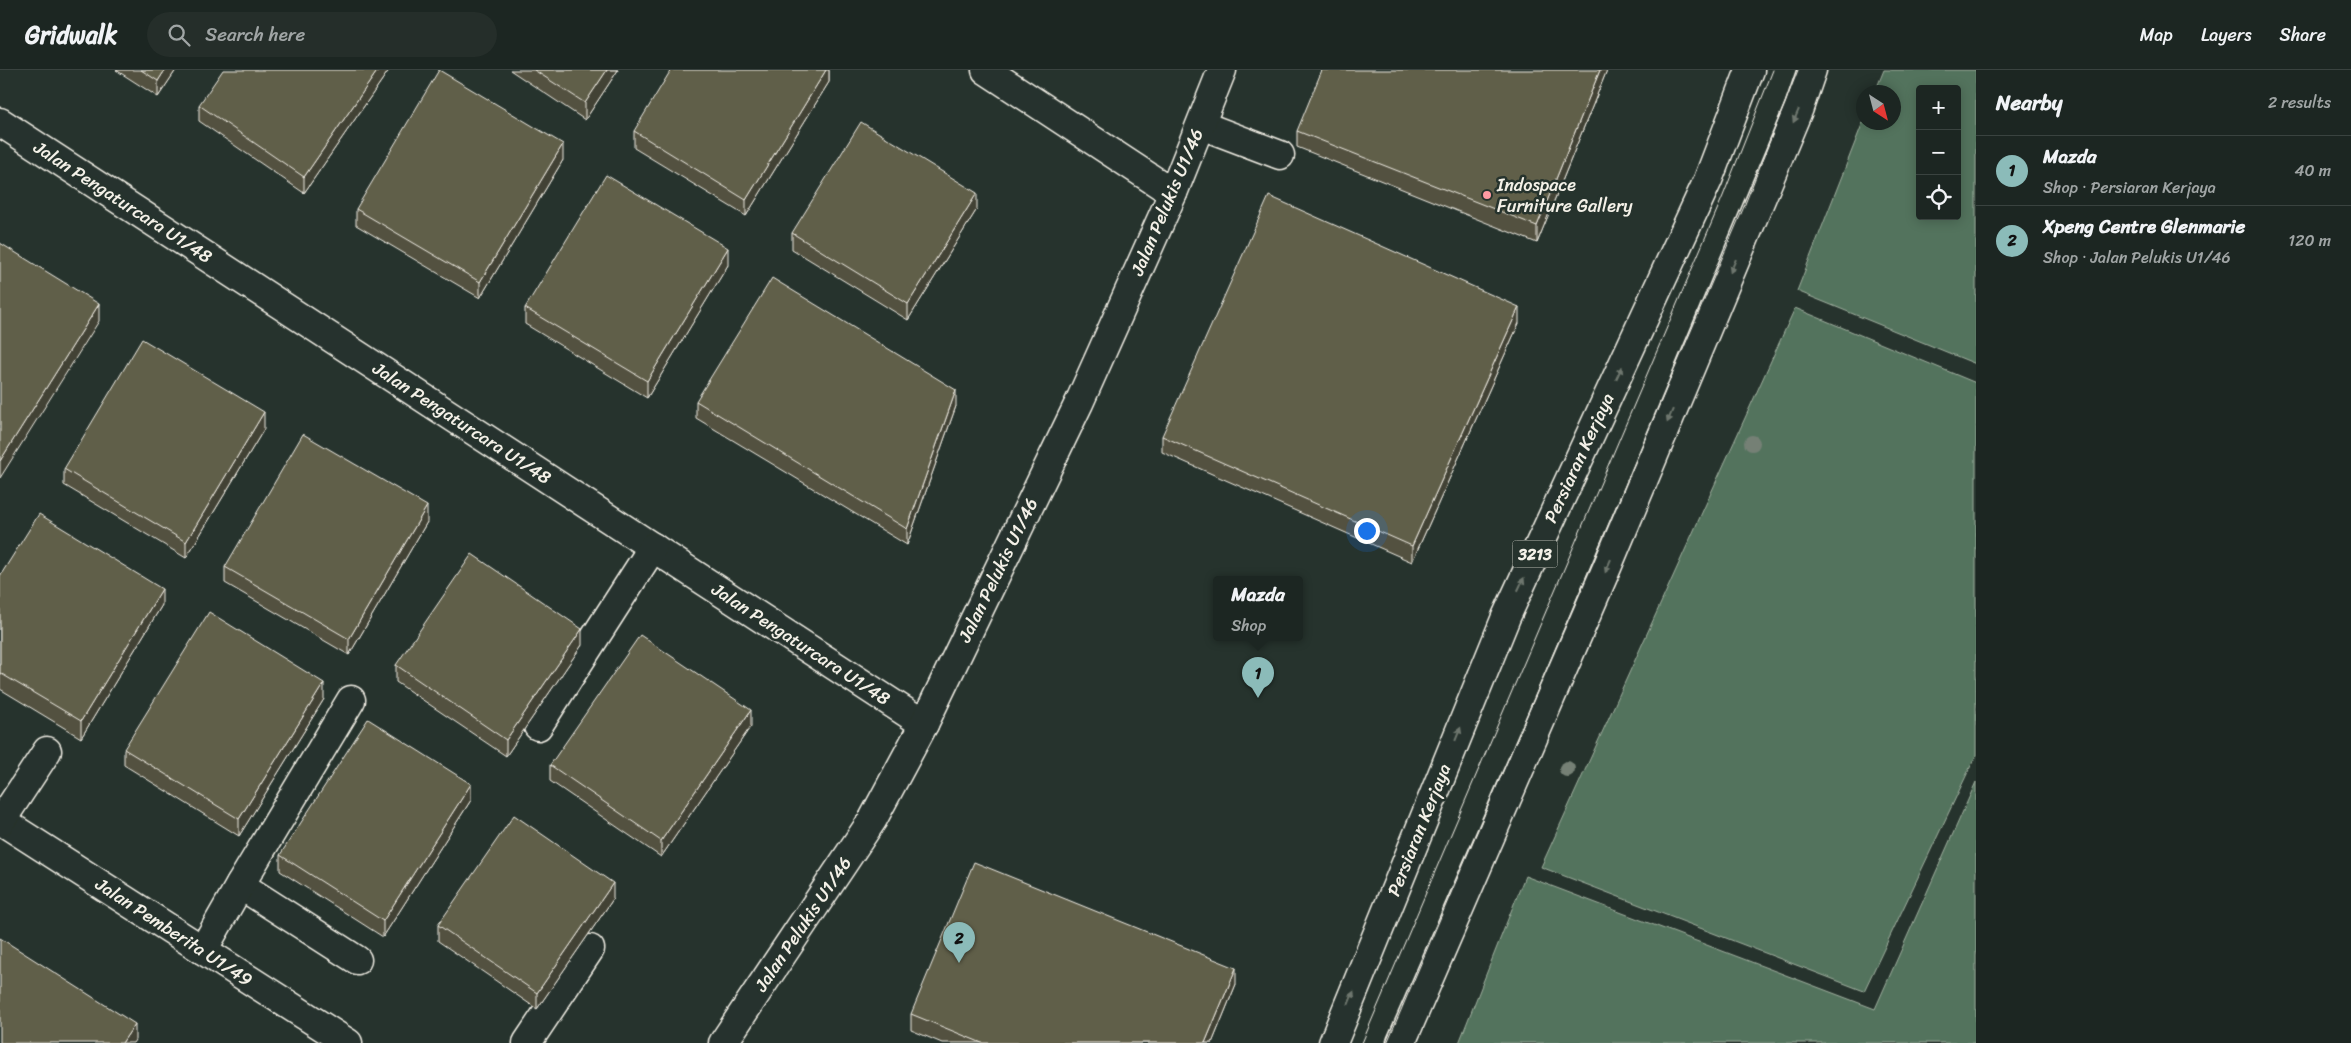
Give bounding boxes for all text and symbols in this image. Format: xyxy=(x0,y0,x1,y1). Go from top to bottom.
search box xyxy=(147,12,497,57)
text: Gridwalk xyxy=(25,14,117,56)
text: Search here xyxy=(205,18,305,51)
text: Map xyxy=(2140,19,2173,51)
text: Layers xyxy=(2201,19,2252,51)
text: Share xyxy=(2280,19,2326,51)
icon: search xyxy=(165,21,193,49)
text: Nearby xyxy=(1996,84,2062,122)
north arrow xyxy=(1856,85,1901,130)
map controls xyxy=(1916,85,1961,220)
button: + xyxy=(1916,85,1961,130)
text: 2 results xyxy=(2268,88,2331,117)
one-way arrow xyxy=(1791,109,1799,123)
street label: Jalan Pelukis U1/46 xyxy=(1121,123,1213,282)
button: − xyxy=(1916,130,1961,175)
street label: Jalan Pengaturcara U1/48 xyxy=(26,131,219,272)
text: Mazda xyxy=(2043,140,2097,173)
text: 1 xyxy=(2009,156,2015,185)
text: 40 m xyxy=(2294,156,2331,185)
place label: Indospace Furniture Gallery xyxy=(1496,169,1633,222)
text: Shop · Persiaran Kerjaya xyxy=(2043,173,2216,202)
button: locate xyxy=(1916,175,1961,220)
marker: Indospace Furniture Gallery xyxy=(1481,189,1493,201)
text: Xpeng Centre Glenmarie xyxy=(2043,210,2245,243)
text: 2 xyxy=(2007,226,2017,255)
text: 120 m xyxy=(2288,226,2331,255)
text: Shop · Jalan Pelukis U1/46 xyxy=(2043,243,2231,272)
one-way arrow xyxy=(1729,259,1737,274)
street label: Jalan Pengaturcara U1/48 xyxy=(365,352,558,493)
one-way arrow xyxy=(1615,366,1623,380)
street label: Persiaran Kerjaya xyxy=(1535,387,1623,529)
one-way arrow xyxy=(1666,409,1674,423)
street label: Jalan Pelukis U1/46 xyxy=(949,492,1047,649)
your location xyxy=(1354,518,1380,544)
road number: 3213 xyxy=(1512,540,1558,568)
one-way arrow xyxy=(1603,558,1611,573)
street label: Jalan Pengaturcara U1/48 xyxy=(704,573,897,714)
popup xyxy=(1213,576,1303,641)
one-way arrow xyxy=(1517,577,1525,591)
text: Mazda xyxy=(1231,578,1285,611)
text: Shop xyxy=(1231,611,1266,640)
pin: 1 xyxy=(1242,657,1274,698)
one-way arrow xyxy=(1455,727,1463,741)
street label: Persiaran Kerjaya xyxy=(1378,759,1460,901)
street label: Jalan Pelukis U1/46 xyxy=(745,850,860,999)
street label: Jalan Pemberita U1/49 xyxy=(88,868,259,995)
pin: 2 xyxy=(943,922,975,963)
one-way arrow xyxy=(1348,991,1356,1005)

